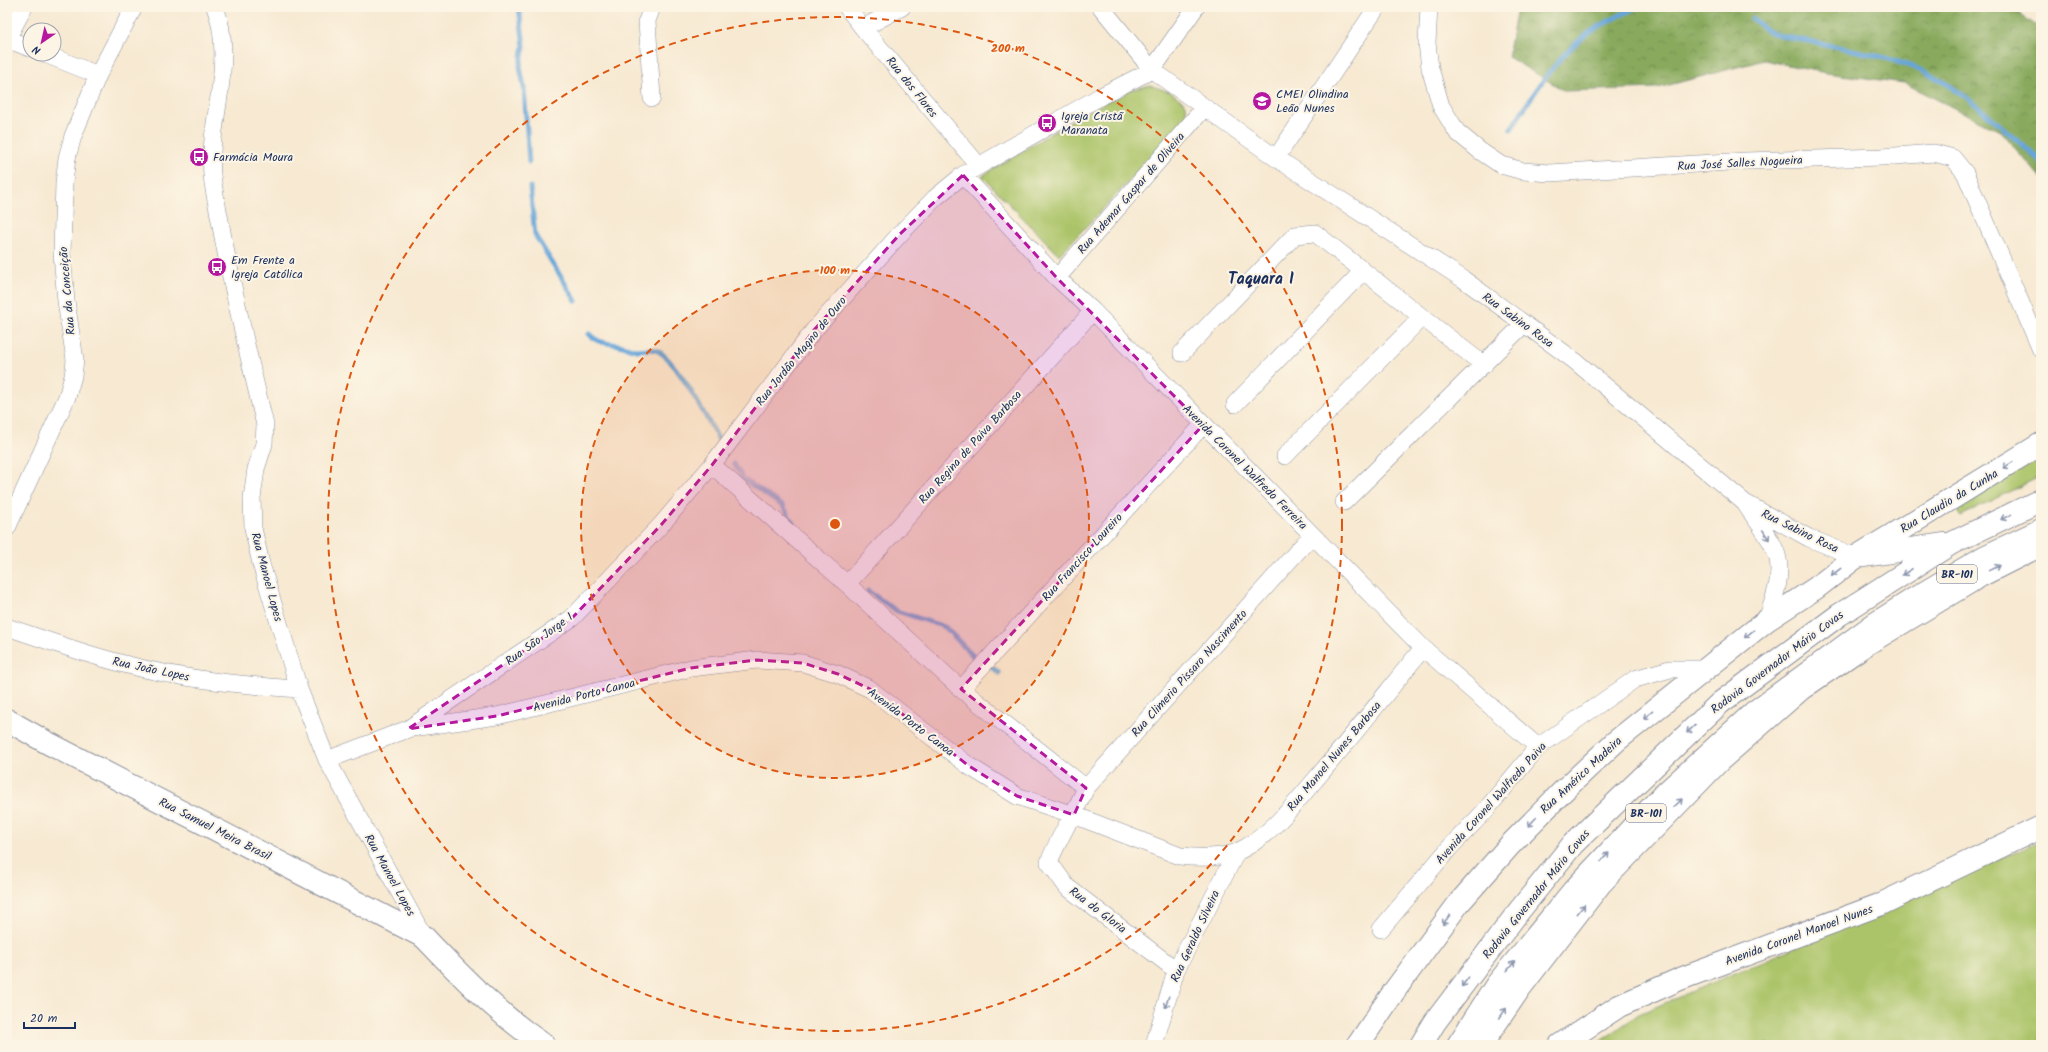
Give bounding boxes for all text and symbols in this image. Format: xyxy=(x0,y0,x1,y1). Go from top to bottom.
north arrow xyxy=(22,22,62,62)
text: 200 m xyxy=(991,39,1025,58)
text: N xyxy=(29,40,45,59)
street label: Rua dos Flores xyxy=(881,53,942,122)
place label: CMEI Olindina Leão Nunes xyxy=(1276,85,1349,118)
school or university icon: CMEI Olindina Leão Nunes xyxy=(1251,90,1273,112)
place label: Igreja Cristã Maranata xyxy=(1061,107,1124,140)
bus stop icon: Igreja Cristã Maranata xyxy=(1036,112,1058,134)
street label: Rua Ademar Gaspar de Oliveira xyxy=(1073,128,1190,259)
bus stop icon: Farmácia Moura xyxy=(188,146,210,168)
place label: Farmácia Moura xyxy=(213,148,293,167)
street label: Rua José Salles Nogueira xyxy=(1677,151,1804,176)
street label: Rua da Conceição xyxy=(54,246,81,336)
place label: Em Frente a Igreja Católica xyxy=(231,251,303,284)
bus stop icon: Em Frente a Igreja Católica xyxy=(206,256,228,278)
text: 100 m xyxy=(820,261,850,280)
district label: Taquara I xyxy=(1228,267,1294,292)
street label: Rua Sabino Rosa xyxy=(1478,288,1558,353)
street label: Rua Jordão Magno de Ouro xyxy=(751,292,852,410)
street label: Rua Regina de Paiva Barbosa xyxy=(914,386,1027,508)
street label: Avenida Coronel Walfredo Ferreira xyxy=(1178,400,1312,535)
one-way arrow xyxy=(2002,461,2014,469)
street label: Rua Claudio da Cunha xyxy=(1896,464,2002,538)
street label: Rua Sabino Rosa xyxy=(1758,504,1842,559)
street label: Rua Francisco Loureiro xyxy=(1037,509,1128,606)
one-way arrow xyxy=(2000,514,2012,521)
centre of rings xyxy=(828,517,842,531)
street label: Rua Manoel Lopes xyxy=(245,530,288,624)
one-way arrow xyxy=(1762,530,1770,541)
one-way arrow xyxy=(1988,564,2000,572)
road number: BR-101 xyxy=(1937,565,1977,583)
one-way arrow xyxy=(1831,568,1842,577)
one-way arrow xyxy=(1902,568,1913,576)
street label: Rua Climerio Pissaro Nascimento xyxy=(1127,605,1252,741)
street label: Rodovia Governador Mário Covas xyxy=(1707,606,1848,719)
street label: Rua São Jorge I xyxy=(501,608,578,671)
one-way arrow xyxy=(1744,630,1755,638)
street label: Rua João Lopes xyxy=(111,652,191,687)
street label: Avenida Porto Canoa xyxy=(531,674,637,717)
street label: Avenida Porto Canoa xyxy=(863,683,958,762)
street label: Rua Manoel Nunes Barbosa xyxy=(1283,697,1386,816)
one-way arrow xyxy=(1643,711,1653,720)
one-way arrow xyxy=(1686,724,1696,734)
street label: Rua Américo Madeira xyxy=(1536,732,1627,819)
street label: Avenida Coronel Walfredo Paiva xyxy=(1431,738,1552,869)
street label: Rua Samuel Meira Brasil xyxy=(155,793,274,866)
one-way arrow xyxy=(1673,798,1683,808)
road number: BR-101 xyxy=(1626,804,1666,822)
one-way arrow xyxy=(1527,817,1537,827)
street label: Rodovia Governador Mário Covas xyxy=(1478,825,1595,963)
street label: Rua Manoel Lopes xyxy=(359,831,420,920)
one-way arrow xyxy=(1600,852,1609,862)
street label: Rua do Gloria xyxy=(1065,882,1131,939)
street label: Rua Geraldo Silveira xyxy=(1166,887,1225,985)
street label: Avenida Coronel Manoel Nunes xyxy=(1723,900,1876,971)
one-way arrow xyxy=(1577,903,1585,914)
one-way arrow xyxy=(1442,914,1451,925)
one-way arrow xyxy=(1507,961,1516,972)
one-way arrow xyxy=(1461,976,1469,987)
one-way arrow xyxy=(1163,996,1170,1009)
scale bar xyxy=(24,1004,75,1030)
one-way arrow xyxy=(1499,1008,1507,1019)
text: 20 m xyxy=(30,1009,58,1028)

